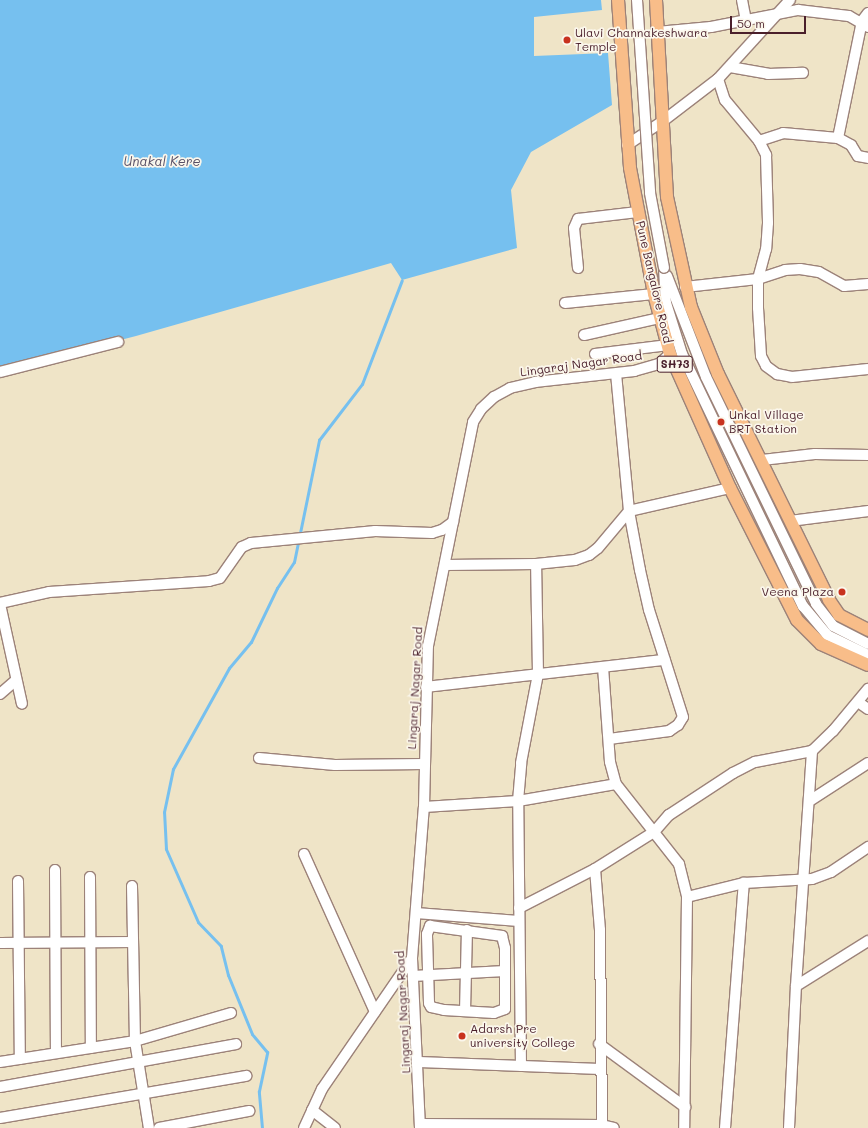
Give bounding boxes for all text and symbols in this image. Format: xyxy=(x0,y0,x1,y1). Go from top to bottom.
scale bar xyxy=(732,8,808,34)
text: 50 m xyxy=(737,15,765,31)
place label: Ulavi Channakeshwara Temple xyxy=(575,26,708,54)
marker: Ulavi Channakeshwara Temple xyxy=(562,35,572,45)
water label: Unakal Kere xyxy=(124,153,200,169)
street label: Pune Bangalore Road xyxy=(633,219,675,345)
street label: Lingaraj Nagar Road xyxy=(519,348,643,380)
road number: SH73 xyxy=(656,355,694,373)
place label: Unkal Village BRT Station xyxy=(729,408,804,436)
marker: Unkal Village BRT Station xyxy=(716,417,726,427)
place label: Veena Plaza xyxy=(761,585,834,599)
marker: Veena Plaza xyxy=(837,587,847,597)
street label: Lingaraj Nagar Road xyxy=(405,626,425,750)
street label: Lingaraj Nagar Road xyxy=(393,950,413,1074)
place label: Adarsh Pre university College xyxy=(470,1022,575,1050)
marker: Adarsh Pre university College xyxy=(457,1031,467,1041)

